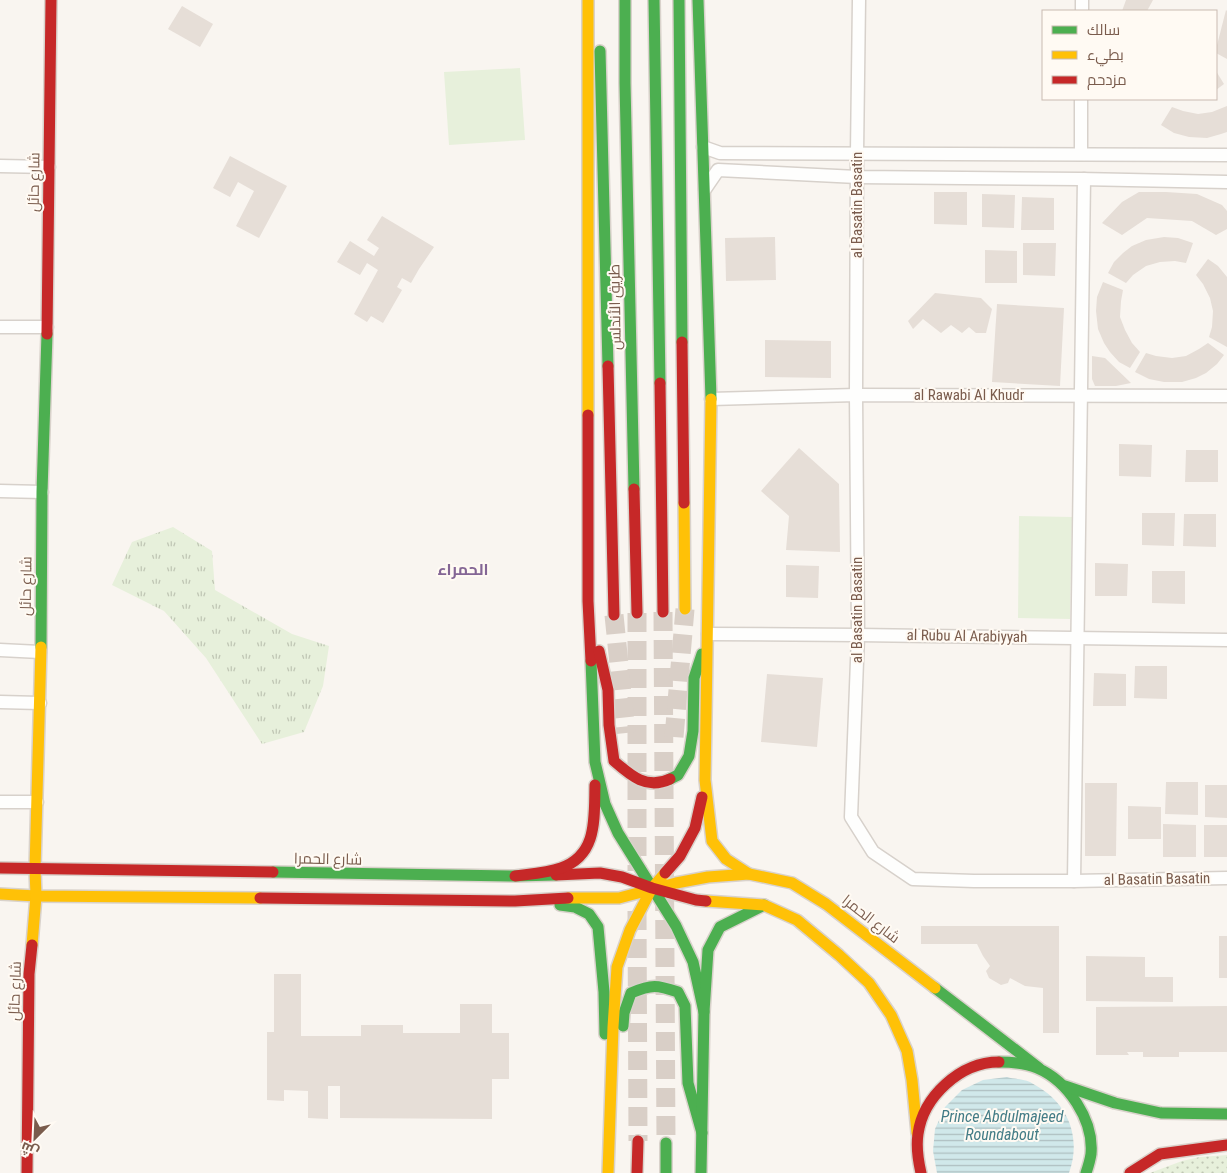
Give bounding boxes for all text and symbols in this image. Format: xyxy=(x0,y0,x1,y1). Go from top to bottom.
legend xyxy=(1042,10,1217,100)
text: سالك xyxy=(1087,21,1120,39)
text: بطيء xyxy=(1087,46,1124,67)
text: مزدحم xyxy=(1087,71,1127,90)
street label: شارع حائل xyxy=(24,152,46,212)
street label: al Basatin Basatin xyxy=(848,152,866,258)
street label: طريق الأندلس xyxy=(605,264,626,350)
street label: al Rawabi Al Khudr xyxy=(914,386,1025,404)
street label: شارع حائل xyxy=(16,556,38,616)
street label: al Basatin Basatin xyxy=(848,557,866,663)
district label: الحمراء xyxy=(437,560,489,579)
street label: al Rubu Al Arabiyyah xyxy=(907,626,1027,646)
street label: شارع الحمرا xyxy=(294,849,362,871)
street label: al Basatin Basatin xyxy=(1104,869,1210,889)
street label: شارع الحمرا xyxy=(837,891,903,949)
street label: شارع حائل xyxy=(5,961,27,1021)
water label: Prince Abdulmajeed Roundabout xyxy=(941,1107,1064,1144)
north arrow xyxy=(10,1113,60,1163)
text: ش xyxy=(18,1138,42,1161)

